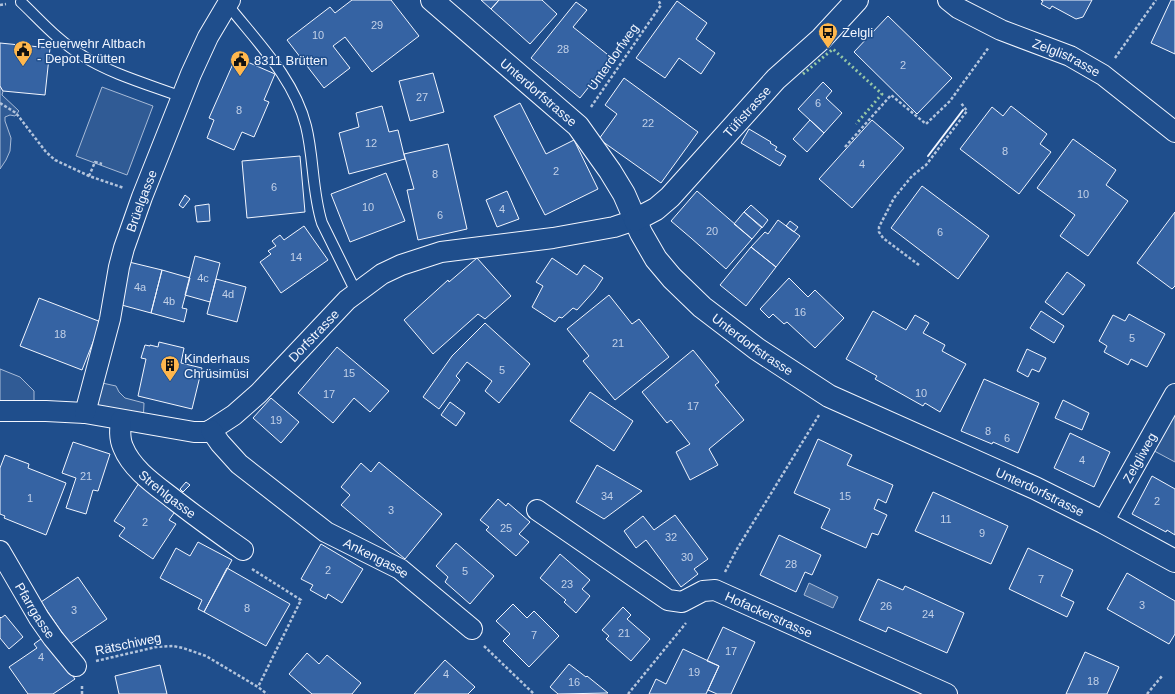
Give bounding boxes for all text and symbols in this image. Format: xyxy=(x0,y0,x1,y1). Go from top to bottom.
house number: 29 xyxy=(371,19,383,31)
street label: Unterdorfweg xyxy=(584,21,642,93)
bus stop icon: Zelgli xyxy=(817,21,839,49)
place label: Zelgli xyxy=(842,25,873,40)
house number: 10 xyxy=(312,29,324,41)
street label: Zelglistrasse xyxy=(1031,35,1103,79)
place label: Feuerwehr Altbach - Depot Brütten xyxy=(37,36,145,66)
public building icon: Feuerwehr Altbach - Depot Brütten xyxy=(12,39,34,67)
house number: 28 xyxy=(557,43,569,55)
public building icon: 8311 Brütten xyxy=(229,49,251,77)
place label: 8311 Brütten xyxy=(254,53,327,68)
street label: Unterdorfstrasse xyxy=(497,55,580,129)
house number: 2 xyxy=(900,59,906,71)
street label: Tüfistrasse xyxy=(720,83,774,140)
house number: 27 xyxy=(416,91,428,103)
house number: 6 xyxy=(815,97,821,109)
house number: 8 xyxy=(236,104,242,116)
house number: 22 xyxy=(642,117,654,129)
house number: 12 xyxy=(365,137,377,149)
house number: 8 xyxy=(1002,145,1008,157)
house number: 4 xyxy=(859,158,865,170)
house number: 2 xyxy=(553,165,559,177)
street label: Brüelgasse xyxy=(123,167,160,234)
house number: 8 xyxy=(432,168,438,180)
house number: 6 xyxy=(271,181,277,193)
house number: 10 xyxy=(1077,188,1089,200)
house number: 10 xyxy=(362,201,374,213)
house number: 4 xyxy=(499,203,505,215)
house number: 6 xyxy=(437,209,443,221)
house number: 20 xyxy=(706,225,718,237)
house number: 6 xyxy=(937,226,943,238)
house number: 14 xyxy=(290,251,302,263)
house number: 4c xyxy=(197,272,209,284)
house number: 4a xyxy=(134,281,147,293)
house number: 4d xyxy=(222,288,234,300)
house number: 4b xyxy=(163,295,175,307)
street label: Dorfstrasse xyxy=(285,306,342,365)
house number: 16 xyxy=(794,306,806,318)
street label: Unterdorfstrasse xyxy=(709,310,796,378)
house number: 18 xyxy=(54,328,66,340)
house number: 5 xyxy=(1129,332,1135,344)
house number: 21 xyxy=(612,337,624,349)
place label: Kinderhaus Chrüsimüsi xyxy=(184,351,250,381)
building icon: Kinderhaus Chrüsimüsi xyxy=(159,354,181,382)
house number: 5 xyxy=(499,364,505,376)
house number: 15 xyxy=(343,367,355,379)
house number: 10 xyxy=(915,387,927,399)
house number: 17 xyxy=(323,388,335,400)
house number: 17 xyxy=(687,400,699,412)
house number: 19 xyxy=(270,414,282,426)
house number: 8 xyxy=(985,425,991,437)
street label: Zelgliweg xyxy=(1119,430,1159,485)
house number: 6 xyxy=(1004,432,1010,444)
house number: 4 xyxy=(1079,454,1085,466)
street label: Unterdorfstrasse xyxy=(994,464,1087,519)
street label: Strehlgasse xyxy=(136,467,199,521)
house number: 21 xyxy=(80,470,92,482)
house number: 34 xyxy=(601,490,613,502)
house number: 15 xyxy=(839,490,851,502)
house number: 1 xyxy=(27,492,33,504)
house number: 2 xyxy=(1154,495,1160,507)
house number: 3 xyxy=(388,504,394,516)
house number: 11 xyxy=(940,513,952,525)
house number: 2 xyxy=(142,516,148,528)
house number: 25 xyxy=(500,522,512,534)
house number: 9 xyxy=(979,527,985,539)
house number: 32 xyxy=(665,531,677,543)
street label: Ankengasse xyxy=(341,535,412,581)
house number: 30 xyxy=(681,551,693,563)
house number: 28 xyxy=(785,558,797,570)
house number: 2 xyxy=(325,564,331,576)
house number: 5 xyxy=(462,565,468,577)
house number: 7 xyxy=(1038,573,1044,585)
house number: 23 xyxy=(561,578,573,590)
street label: Pfarrgasse xyxy=(12,580,58,641)
street label: Hofackerstrasse xyxy=(723,588,815,640)
house number: 3 xyxy=(1139,599,1145,611)
house number: 26 xyxy=(880,600,892,612)
house number: 8 xyxy=(244,602,250,614)
house number: 3 xyxy=(71,604,77,616)
house number: 24 xyxy=(922,608,934,620)
house number: 21 xyxy=(618,627,630,639)
house number: 7 xyxy=(531,629,537,641)
street label: Rätschiweg xyxy=(94,630,162,658)
house number: 17 xyxy=(725,645,737,657)
house number: 4 xyxy=(38,651,44,663)
house number: 19 xyxy=(688,666,700,678)
house number: 4 xyxy=(443,668,449,680)
house number: 18 xyxy=(1087,675,1099,687)
house number: 16 xyxy=(568,676,580,688)

